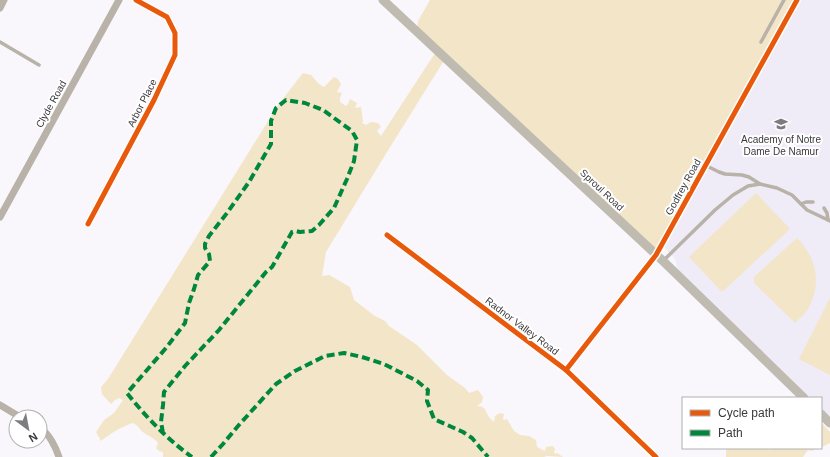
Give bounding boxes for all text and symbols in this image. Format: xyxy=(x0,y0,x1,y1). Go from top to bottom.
street label: Arbor Place xyxy=(125,77,159,129)
street label: Clyde Road xyxy=(34,78,68,130)
school or university icon: Academy of Notre Dame De Namur xyxy=(773,116,789,132)
place label: Academy of Notre Dame De Namur xyxy=(741,134,821,157)
street label: Godfrey Road xyxy=(663,157,703,217)
street label: Sproul Road xyxy=(578,167,626,213)
street label: Radnor Valley Road xyxy=(483,295,561,357)
legend xyxy=(682,397,822,449)
text: Cycle path xyxy=(718,406,775,420)
north arrow xyxy=(8,409,48,449)
text: Path xyxy=(718,426,743,440)
text: N xyxy=(27,430,40,445)

